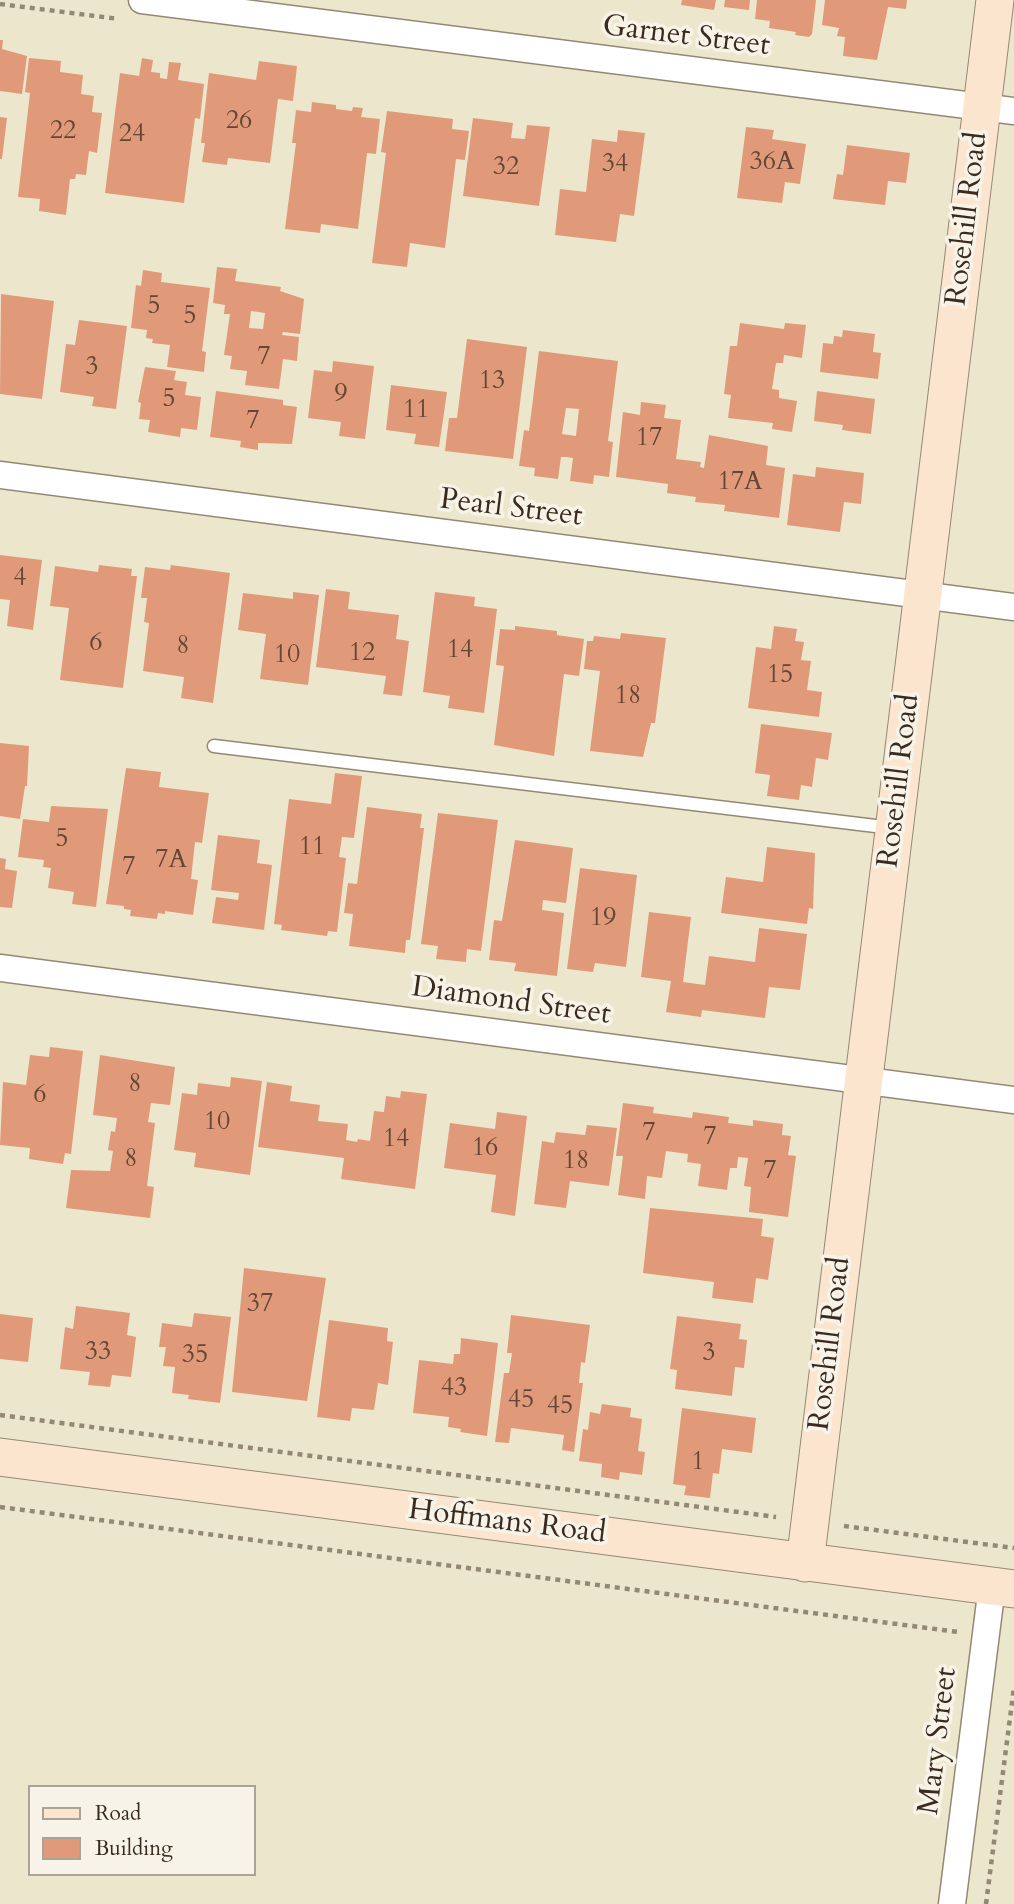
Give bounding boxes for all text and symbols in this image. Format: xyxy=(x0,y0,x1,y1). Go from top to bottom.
street label: Garnet Street xyxy=(600,9,772,65)
house number: 26 xyxy=(226,106,252,138)
house number: 22 xyxy=(50,116,76,148)
house number: 24 xyxy=(119,119,145,151)
street label: Rosehill Road xyxy=(939,130,997,308)
house number: 36A xyxy=(749,147,795,179)
house number: 34 xyxy=(602,149,628,181)
house number: 32 xyxy=(493,152,519,184)
house number: 5 xyxy=(147,291,161,323)
house number: 5 xyxy=(183,301,197,333)
house number: 7 xyxy=(257,342,271,374)
house number: 3 xyxy=(85,352,99,384)
house number: 13 xyxy=(479,366,505,398)
house number: 9 xyxy=(334,379,348,411)
house number: 5 xyxy=(162,384,176,416)
house number: 11 xyxy=(403,395,429,427)
house number: 7 xyxy=(246,406,260,438)
house number: 17 xyxy=(636,423,662,455)
house number: 17A xyxy=(717,467,763,499)
street label: Pearl Street xyxy=(438,482,584,536)
house number: 4 xyxy=(13,563,27,595)
house number: 6 xyxy=(89,628,103,660)
house number: 8 xyxy=(176,631,190,663)
house number: 14 xyxy=(447,635,473,667)
house number: 12 xyxy=(349,638,375,670)
house number: 10 xyxy=(274,640,300,672)
house number: 15 xyxy=(767,660,793,692)
house number: 18 xyxy=(615,681,641,713)
street label: Rosehill Road xyxy=(871,692,929,870)
house number: 5 xyxy=(55,824,69,856)
house number: 11 xyxy=(299,832,325,864)
house number: 7A xyxy=(155,845,187,877)
house number: 7 xyxy=(122,852,136,884)
house number: 19 xyxy=(590,903,616,935)
street label: Diamond Street xyxy=(409,970,613,1034)
house number: 8 xyxy=(128,1069,142,1101)
house number: 6 xyxy=(33,1080,47,1112)
house number: 10 xyxy=(204,1107,230,1139)
house number: 7 xyxy=(642,1118,656,1150)
house number: 7 xyxy=(703,1122,717,1154)
house number: 14 xyxy=(383,1124,409,1156)
house number: 16 xyxy=(472,1133,498,1165)
house number: 8 xyxy=(124,1144,138,1176)
house number: 18 xyxy=(563,1146,589,1178)
house number: 7 xyxy=(763,1156,777,1188)
street label: Rosehill Road xyxy=(802,1255,860,1433)
house number: 37 xyxy=(247,1289,273,1321)
house number: 33 xyxy=(85,1337,111,1369)
house number: 3 xyxy=(702,1338,716,1370)
house number: 35 xyxy=(182,1340,208,1372)
house number: 43 xyxy=(441,1373,467,1405)
house number: 45 xyxy=(508,1385,534,1417)
house number: 45 xyxy=(547,1391,573,1423)
house number: 1 xyxy=(691,1447,705,1479)
street label: Hoffmans Road xyxy=(406,1493,608,1553)
street label: Mary Street xyxy=(912,1665,966,1817)
legend xyxy=(28,1785,256,1876)
text: Road xyxy=(95,1799,141,1828)
text: Building xyxy=(95,1834,173,1863)

